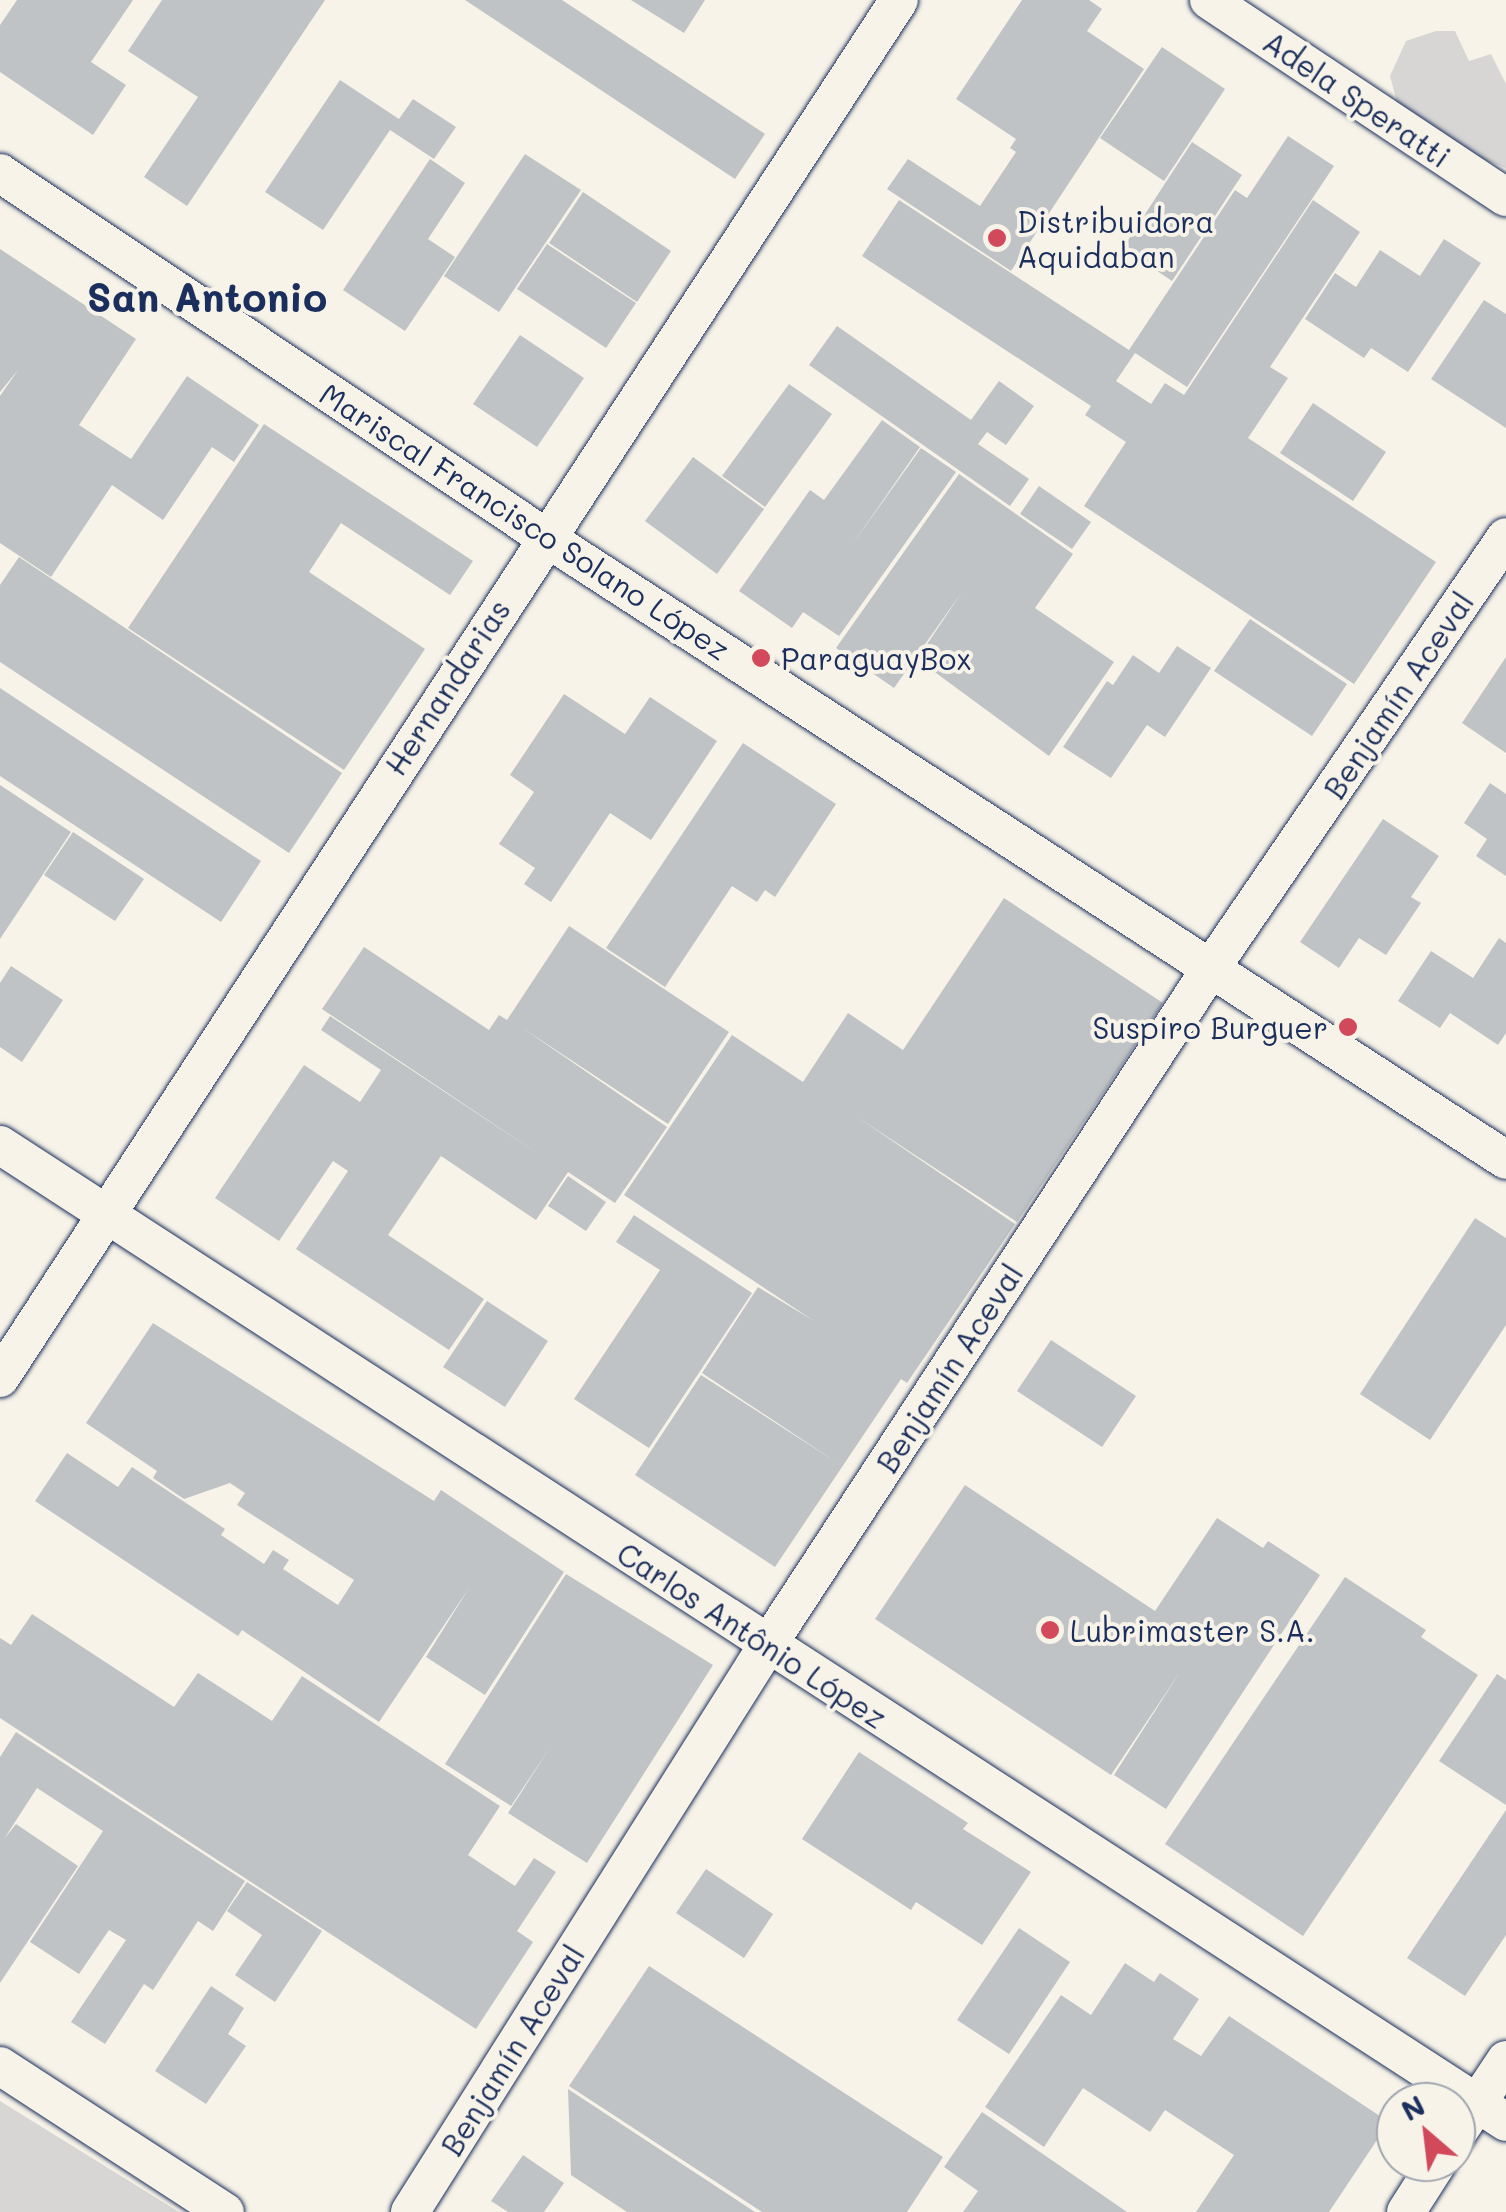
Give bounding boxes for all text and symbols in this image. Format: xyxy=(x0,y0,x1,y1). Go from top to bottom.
street label: Adela Speratti xyxy=(1257,23,1457,175)
place label: Distribuidora Aquidaban xyxy=(1017,203,1214,274)
marker: Distribuidora Aquidaban xyxy=(986,227,1008,249)
district label: San Antonio xyxy=(87,272,327,320)
street label: Mariscal Francisco Solano López xyxy=(314,375,736,667)
street label: Benjamín Aceval xyxy=(1316,585,1480,805)
street label: Hernandarias xyxy=(377,592,517,782)
place label: ParaguayBox xyxy=(781,640,972,676)
marker: ParaguayBox xyxy=(750,647,772,669)
place label: Suspiro Burguer xyxy=(1092,1009,1328,1045)
marker: Suspiro Burguer xyxy=(1337,1016,1359,1038)
street label: Benjamín Aceval xyxy=(868,1257,1030,1479)
street label: Carlos Antônio López xyxy=(611,1535,893,1735)
place label: Lubrimaster S.A. xyxy=(1070,1612,1315,1648)
marker: Lubrimaster S.A. xyxy=(1039,1619,1061,1641)
street label: Benjamín Aceval xyxy=(433,1938,591,2162)
north arrow xyxy=(1376,2082,1476,2182)
text: N xyxy=(1395,2086,1431,2128)

